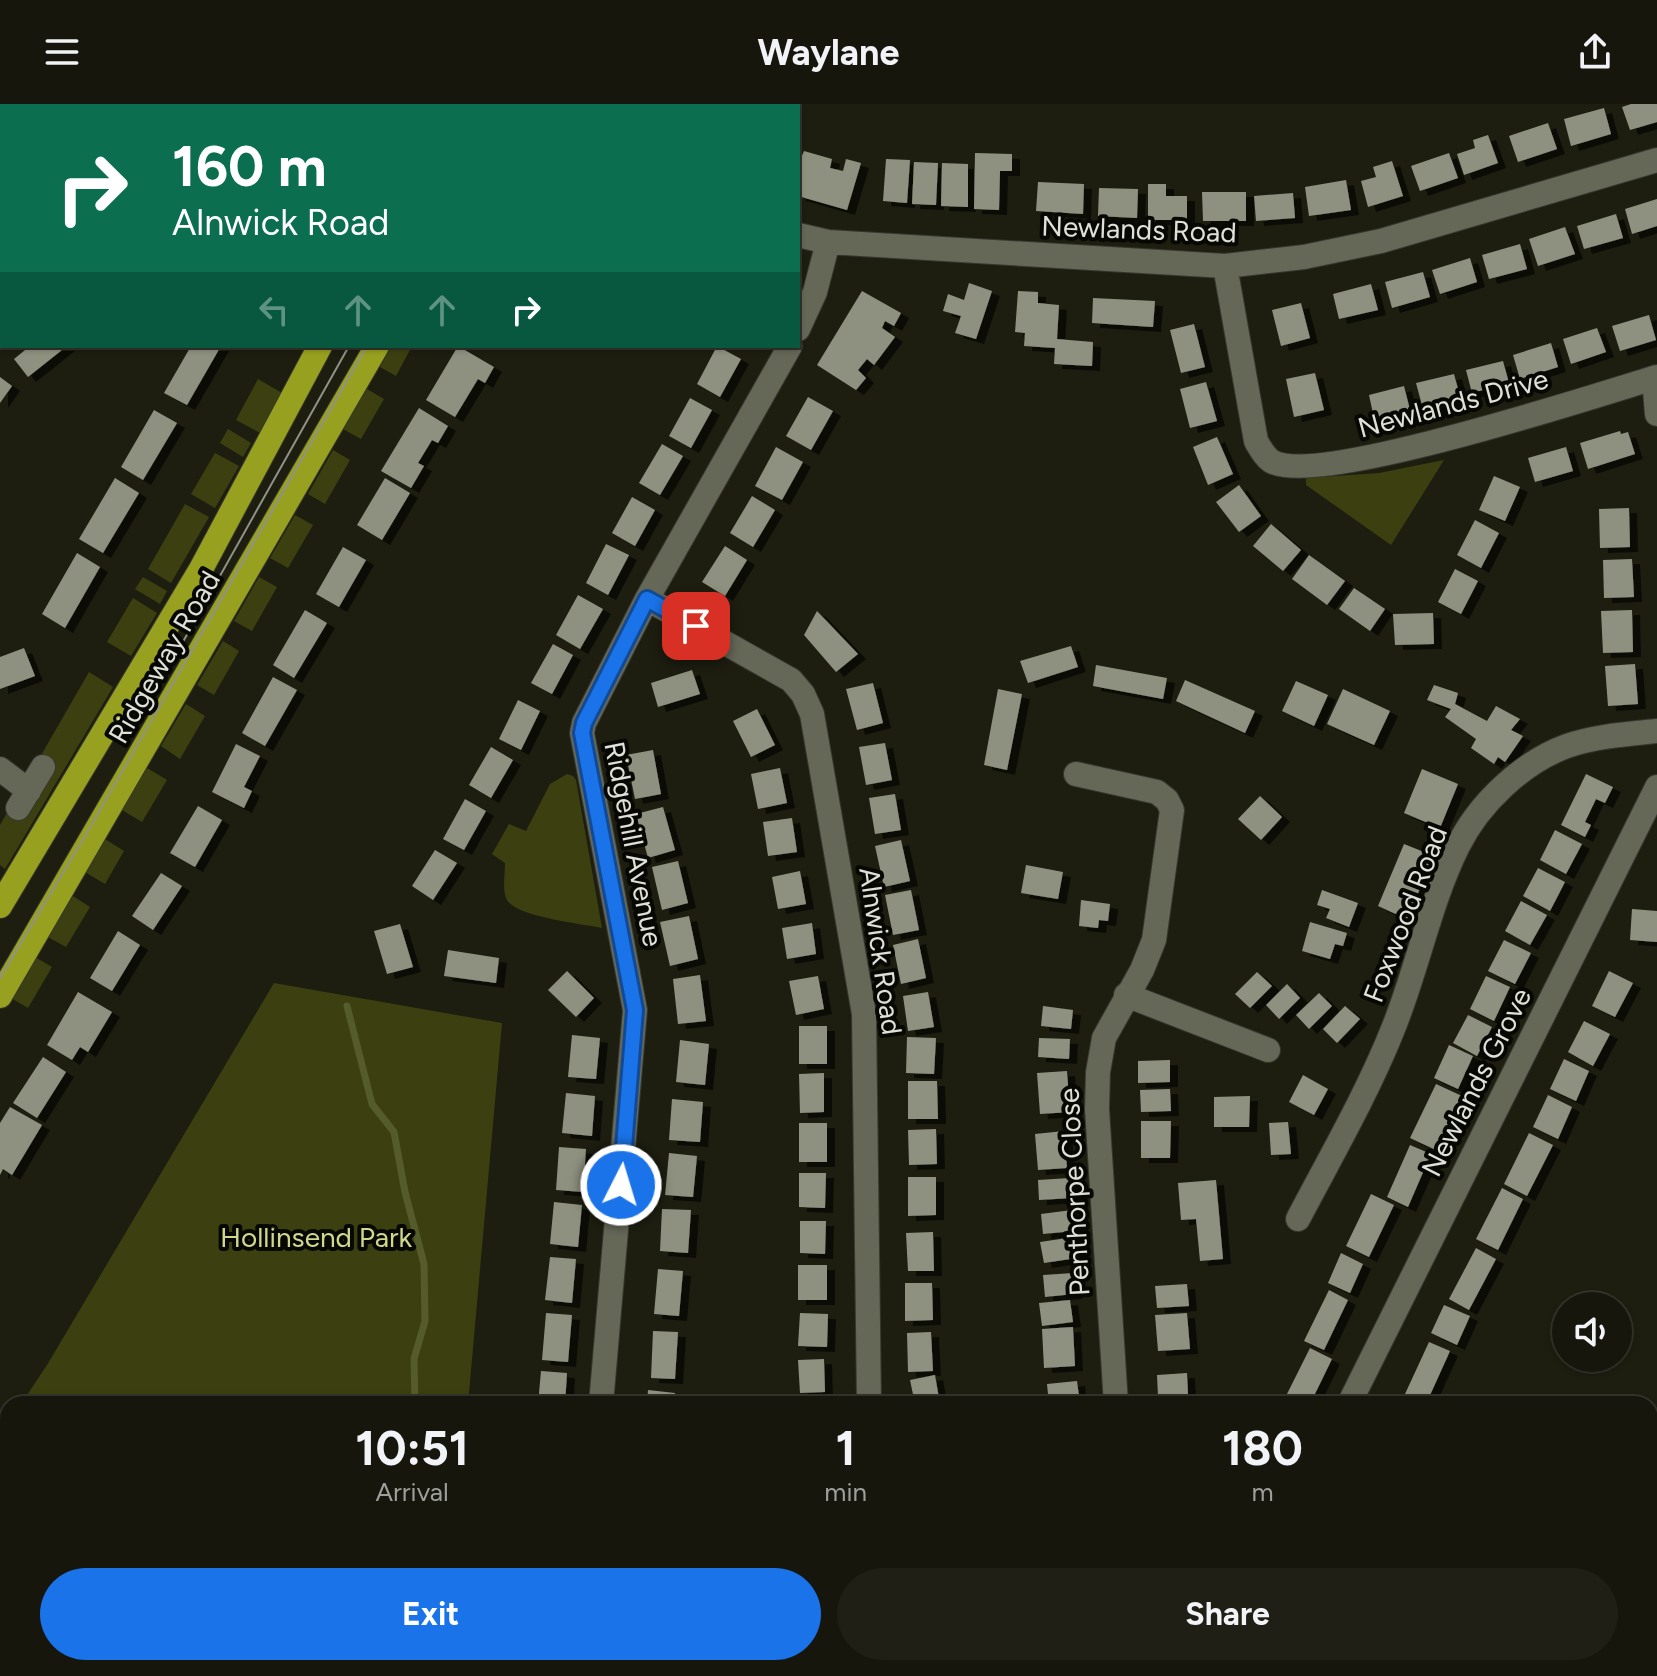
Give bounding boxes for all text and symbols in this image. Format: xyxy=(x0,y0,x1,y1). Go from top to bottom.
icon: menu xyxy=(40,30,84,74)
icon: share xyxy=(1573,30,1617,74)
text: Waylane xyxy=(758,31,899,74)
text: 160 m xyxy=(172,133,327,200)
icon: right xyxy=(40,136,144,240)
text: Alnwick Road xyxy=(172,201,389,244)
street label: Newlands Road xyxy=(1041,209,1237,249)
icon: left xyxy=(252,288,296,332)
icon: ahead xyxy=(336,288,380,332)
icon: ahead xyxy=(420,288,464,332)
icon: right xyxy=(504,288,548,332)
street label: Newlands Drive xyxy=(1354,361,1552,445)
street label: Ridgeway Road xyxy=(101,565,227,749)
pin xyxy=(662,592,730,660)
icon: arrive xyxy=(674,604,718,648)
street label: Ridgehill Avenue xyxy=(597,739,671,949)
street label: Foxwood Road xyxy=(1356,821,1454,1007)
street label: Alnwick Road xyxy=(852,865,910,1037)
street label: Newlands Grove xyxy=(1414,982,1538,1182)
street label: Penthorpe Close xyxy=(1052,1087,1096,1297)
position arrow xyxy=(579,1143,663,1227)
park label: Hollinsend Park xyxy=(220,1220,413,1254)
map controls xyxy=(1552,1292,1632,1372)
button: sound xyxy=(1552,1292,1632,1372)
text: 10:51 xyxy=(355,1419,469,1477)
text: 1 xyxy=(835,1419,856,1477)
text: 180 xyxy=(1222,1419,1303,1477)
text: Arrival xyxy=(375,1476,449,1508)
text: min xyxy=(824,1476,867,1508)
text: m xyxy=(1251,1476,1274,1508)
button: Exit xyxy=(40,1568,821,1660)
button: Share xyxy=(837,1568,1618,1660)

